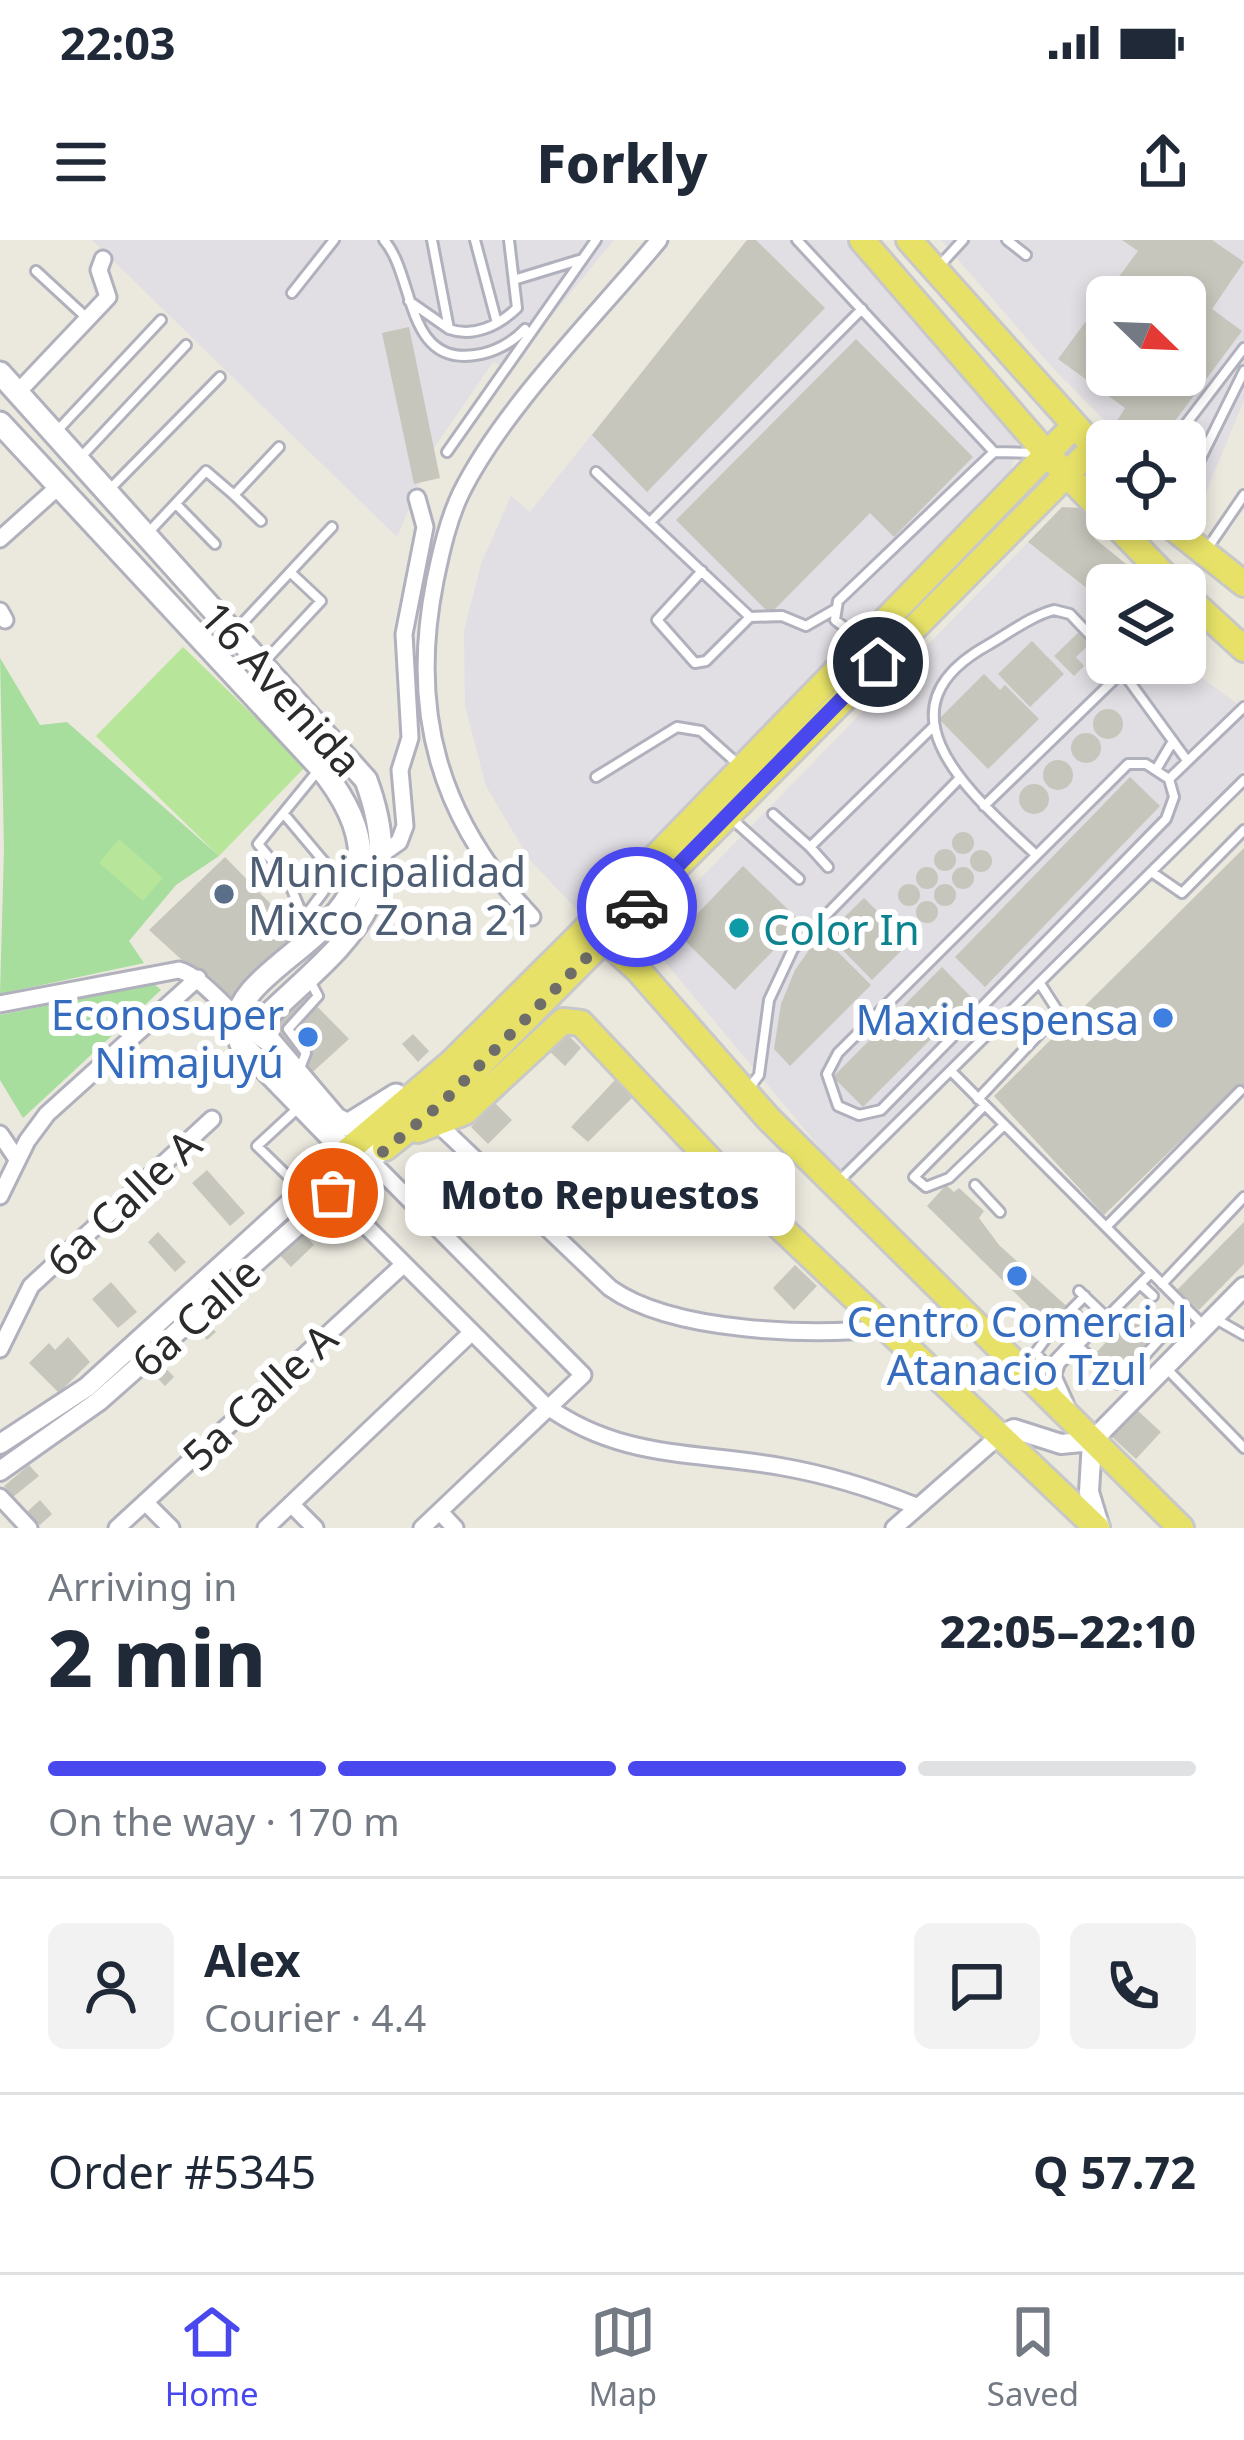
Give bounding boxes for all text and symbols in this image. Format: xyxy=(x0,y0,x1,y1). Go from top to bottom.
text: 22:03 xyxy=(60,12,176,73)
text: Forkly xyxy=(536,125,708,199)
icon: menu xyxy=(48,129,114,195)
icon: share xyxy=(1130,129,1196,195)
north arrow xyxy=(1086,276,1206,396)
map controls xyxy=(1086,276,1206,684)
button: locate xyxy=(1086,420,1206,540)
button: layers xyxy=(1086,564,1206,684)
street label: 16 Avenida xyxy=(188,588,376,788)
pin xyxy=(827,611,929,713)
icon: home xyxy=(845,629,911,695)
place label: Municipalidad Mixco Zona 21 xyxy=(248,842,533,947)
courier xyxy=(577,847,697,967)
icon: car xyxy=(604,874,670,940)
marker: Municipalidad Mixco Zona 21 xyxy=(211,881,237,907)
place label: Color In xyxy=(763,900,920,957)
marker: Color In xyxy=(726,915,752,941)
place label: Econosuper Nimajuyú xyxy=(51,985,284,1090)
place label: Maxidespensa xyxy=(855,990,1139,1047)
marker: Maxidespensa xyxy=(1150,1005,1176,1031)
marker: Econosuper Nimajuyú xyxy=(295,1024,321,1050)
street label: 6a Calle A xyxy=(33,1116,213,1288)
pin xyxy=(282,1142,384,1244)
callout: Moto Repuestos xyxy=(405,1151,795,1235)
icon: bag xyxy=(300,1160,366,1226)
text: Moto Repuestos xyxy=(440,1167,760,1220)
street label: 6a Calle xyxy=(119,1243,271,1389)
marker: Centro Comercial Atanacio Tzul xyxy=(1004,1263,1030,1289)
place label: Centro Comercial Atanacio Tzul xyxy=(847,1292,1188,1397)
street label: 5a Calle A xyxy=(169,1310,349,1482)
text: Arriving in xyxy=(48,1559,237,1612)
text: 22:05–22:10 xyxy=(940,1600,1196,1661)
text: 2 min xyxy=(48,1604,266,1710)
text: On the way · 170 m xyxy=(48,1794,400,1847)
button: person xyxy=(48,1923,174,2049)
button: chat xyxy=(914,1923,1040,2049)
button: phone xyxy=(1070,1923,1196,2049)
text: Alex xyxy=(204,1929,301,1990)
text: Courier · 4.4 xyxy=(204,1990,426,2043)
text: Order #5345 xyxy=(48,2141,316,2202)
text: Q 57.72 xyxy=(1033,2141,1196,2202)
tab: Home xyxy=(165,2299,259,2416)
tab: Map xyxy=(588,2299,657,2416)
tab: Saved xyxy=(987,2299,1079,2416)

